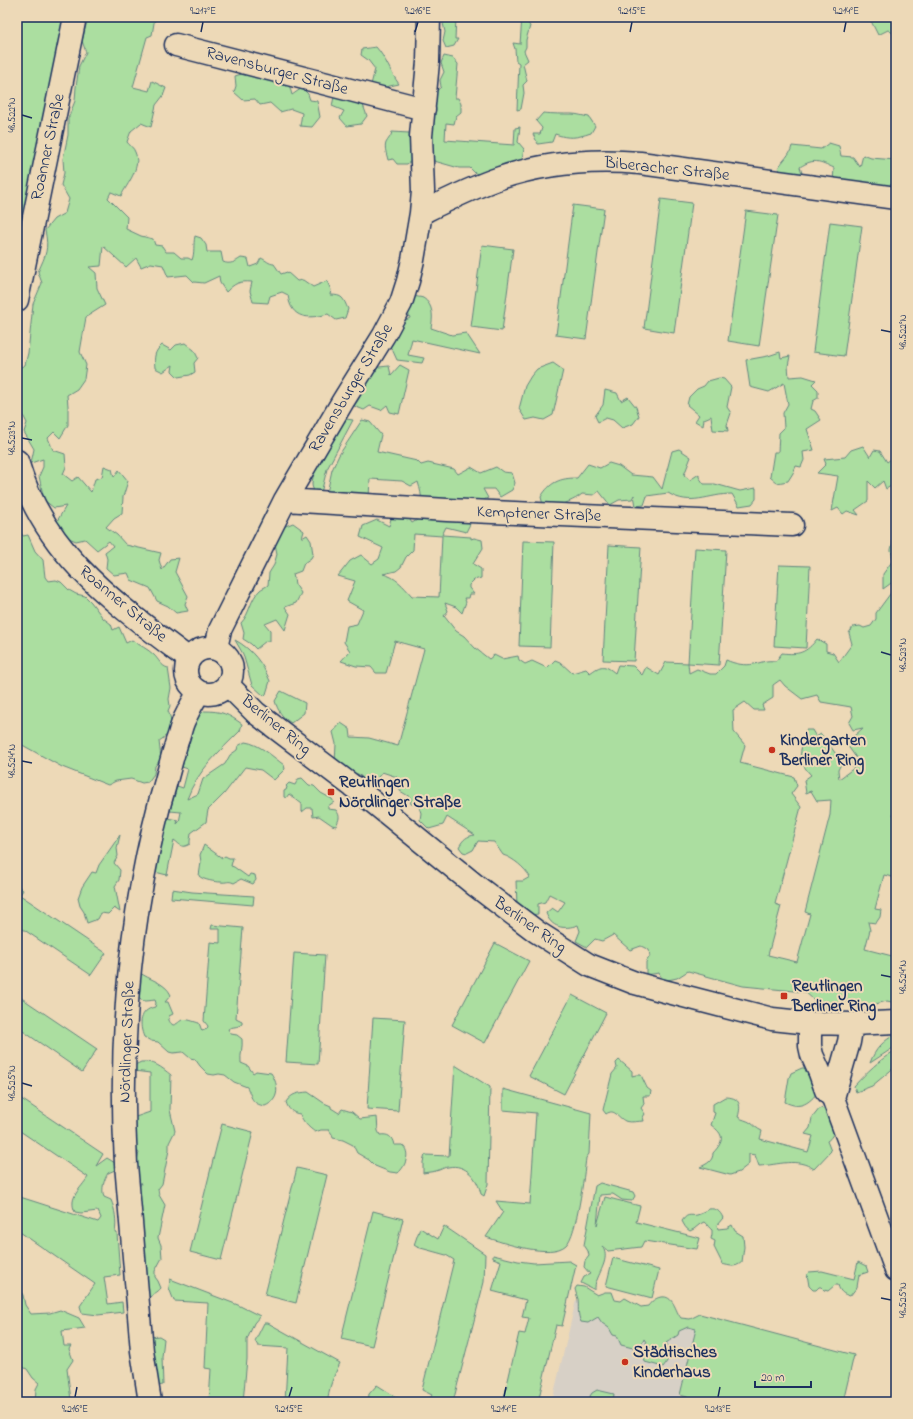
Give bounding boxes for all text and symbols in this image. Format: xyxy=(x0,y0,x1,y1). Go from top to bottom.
text: 9.217°E xyxy=(190,4,216,19)
text: 9.216°E xyxy=(405,4,431,19)
text: 9.215°E xyxy=(618,4,646,19)
text: 9.214°E xyxy=(833,4,859,19)
street label: Ravensburger Straße xyxy=(202,40,351,104)
street label: Roanner Straße xyxy=(24,91,72,203)
text: 48.522°N xyxy=(5,97,20,133)
street label: Biberacher Straße xyxy=(602,150,731,188)
text: 48.522°N xyxy=(896,314,911,350)
street label: Ravensburger Straße xyxy=(303,318,401,458)
text: 48.523°N xyxy=(5,421,20,455)
street label: Kemptener Straße xyxy=(476,499,602,529)
street label: Roanner Straße xyxy=(73,559,173,649)
text: 48.523°N xyxy=(896,638,911,672)
street label: Berliner Ring xyxy=(233,688,317,763)
place label: Kindergarten Berliner Ring xyxy=(779,728,867,775)
text: 48.524°N xyxy=(5,744,20,778)
marker: Kindergarten Berliner Ring xyxy=(767,745,777,755)
place label: Reutlingen Nördlinger Straße xyxy=(339,770,462,817)
marker: Reutlingen Nördlinger Straße xyxy=(326,787,336,797)
street label: Berliner Ring xyxy=(486,890,572,961)
text: 48.524°N xyxy=(896,960,911,994)
place label: Reutlingen Berliner Ring xyxy=(791,974,877,1021)
street label: Nördlinger Straße xyxy=(112,980,144,1103)
marker: Reutlingen Berliner Ring xyxy=(779,991,789,1001)
text: 48.525°N xyxy=(5,1065,20,1101)
text: 48.525°N xyxy=(896,1282,911,1318)
place label: Städtisches Kinderhaus xyxy=(633,1340,717,1385)
marker: Städtisches Kinderhaus xyxy=(620,1357,630,1367)
scale bar xyxy=(755,1363,811,1389)
text: 20 m xyxy=(761,1369,784,1387)
text: 9.216°E xyxy=(62,1402,88,1417)
text: 9.215°E xyxy=(275,1402,303,1417)
text: 9.214°E xyxy=(491,1402,517,1417)
text: 9.213°E xyxy=(705,1402,731,1417)

